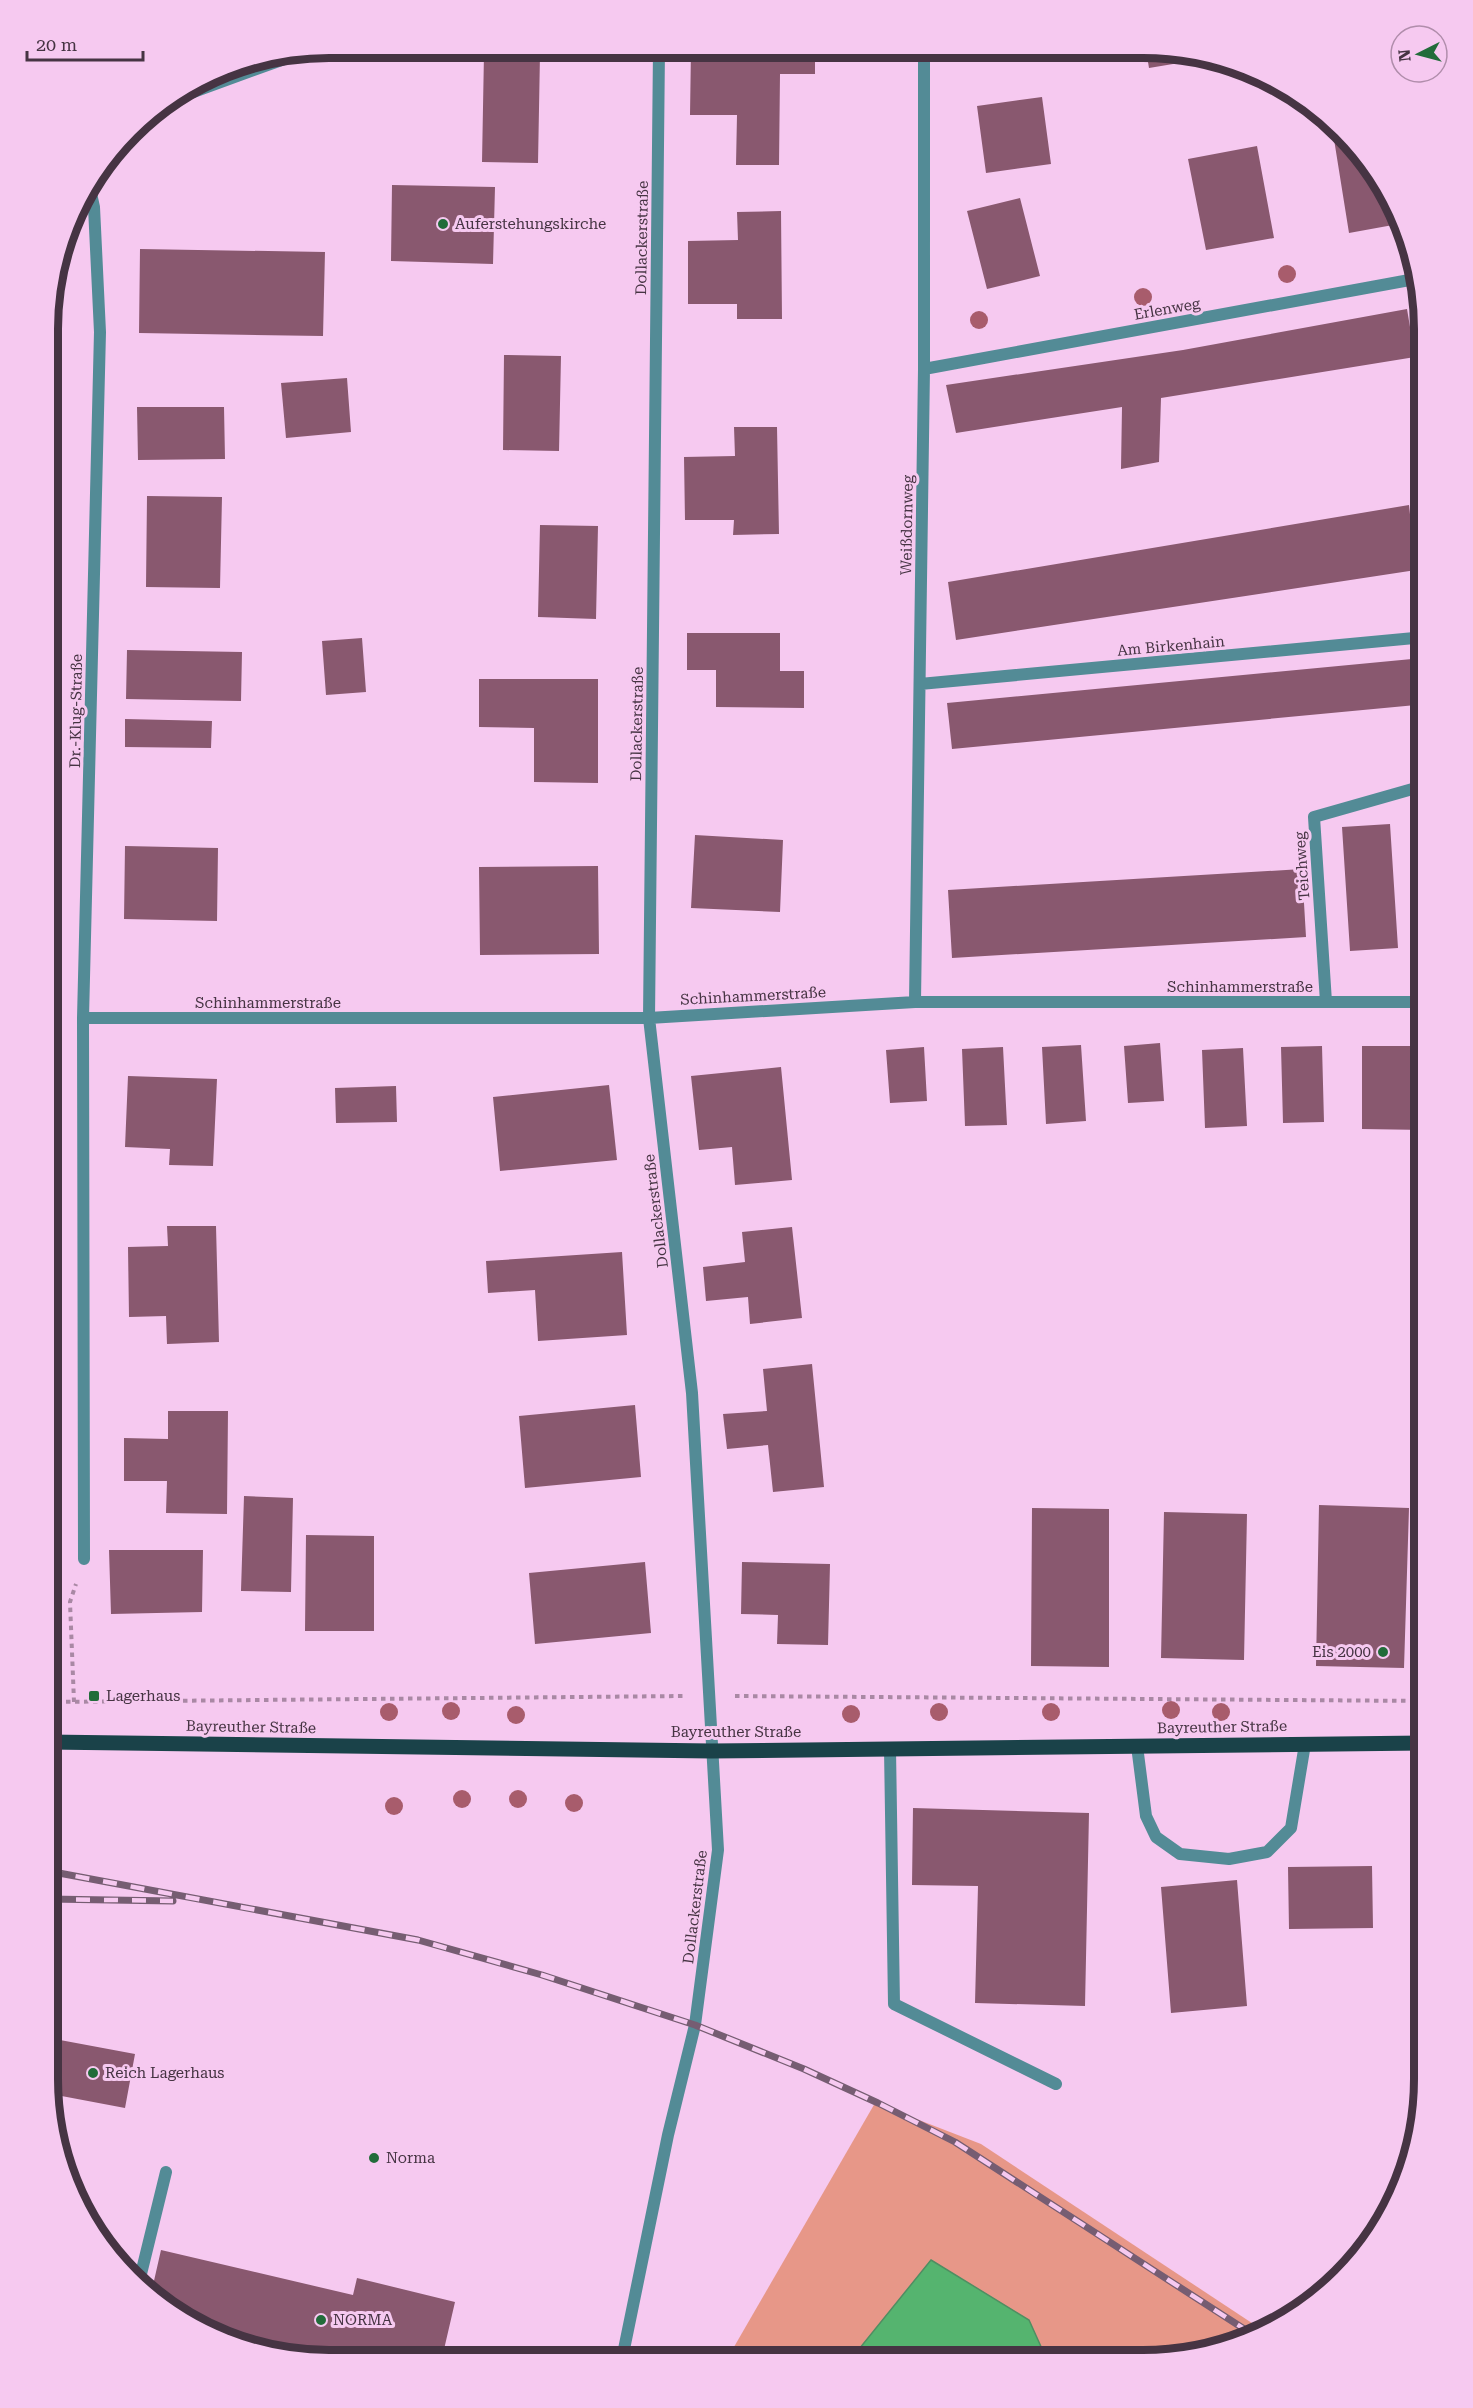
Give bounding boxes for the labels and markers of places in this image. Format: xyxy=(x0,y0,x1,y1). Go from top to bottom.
place label: Auferstehungskirche xyxy=(455,215,606,233)
marker: Auferstehungskirche xyxy=(436,217,450,231)
place label: Eis 2000 xyxy=(1312,1643,1371,1661)
marker: Eis 2000 xyxy=(1376,1645,1390,1659)
place label: Lagerhaus xyxy=(106,1687,180,1705)
marker: Lagerhaus xyxy=(87,1689,101,1703)
place label: Reich Lagerhaus xyxy=(105,2064,224,2082)
marker: Reich Lagerhaus xyxy=(86,2066,100,2080)
place label: Norma xyxy=(386,2149,435,2167)
marker: Norma xyxy=(367,2151,381,2165)
place label: NORMA xyxy=(333,2311,393,2329)
marker: NORMA xyxy=(314,2313,328,2327)

